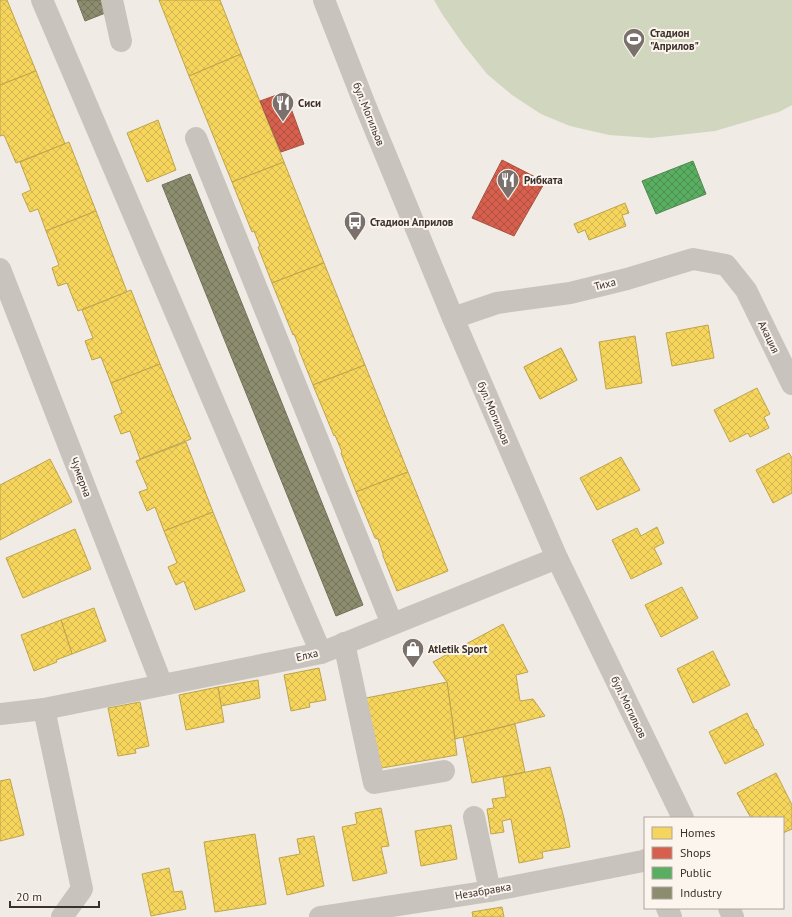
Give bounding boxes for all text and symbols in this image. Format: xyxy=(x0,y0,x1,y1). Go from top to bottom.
sports icon: Стадион "Априлов" xyxy=(621,26,647,59)
place label: Стадион "Априлов" xyxy=(650,26,699,53)
street label: бул. Могильов xyxy=(350,80,388,148)
restaurant icon: Сиси xyxy=(270,90,296,123)
place label: Сиси xyxy=(298,96,321,110)
restaurant icon: Рибката xyxy=(495,167,521,200)
place label: Рибката xyxy=(524,173,563,187)
bus stop icon: Стадион Априлов xyxy=(342,209,368,242)
place label: Стадион Априлов xyxy=(370,215,454,229)
street label: Тиха xyxy=(593,275,617,293)
street label: Акация xyxy=(755,318,783,356)
street label: бул. Могильов xyxy=(474,379,514,447)
street label: Чумерна xyxy=(67,455,95,499)
shop icon: Atletik Sport xyxy=(400,636,426,669)
place label: Atletik Sport xyxy=(428,642,488,656)
street label: Елха xyxy=(294,646,320,664)
street label: бул. Могильов xyxy=(608,674,650,740)
legend xyxy=(644,817,784,909)
text: Homes xyxy=(680,825,715,840)
text: Shops xyxy=(680,845,711,860)
text: Public xyxy=(680,865,712,880)
street label: Незабравка xyxy=(454,879,512,903)
scale bar xyxy=(10,883,99,909)
text: Industry xyxy=(680,885,722,900)
text: 20 m xyxy=(16,889,42,904)

